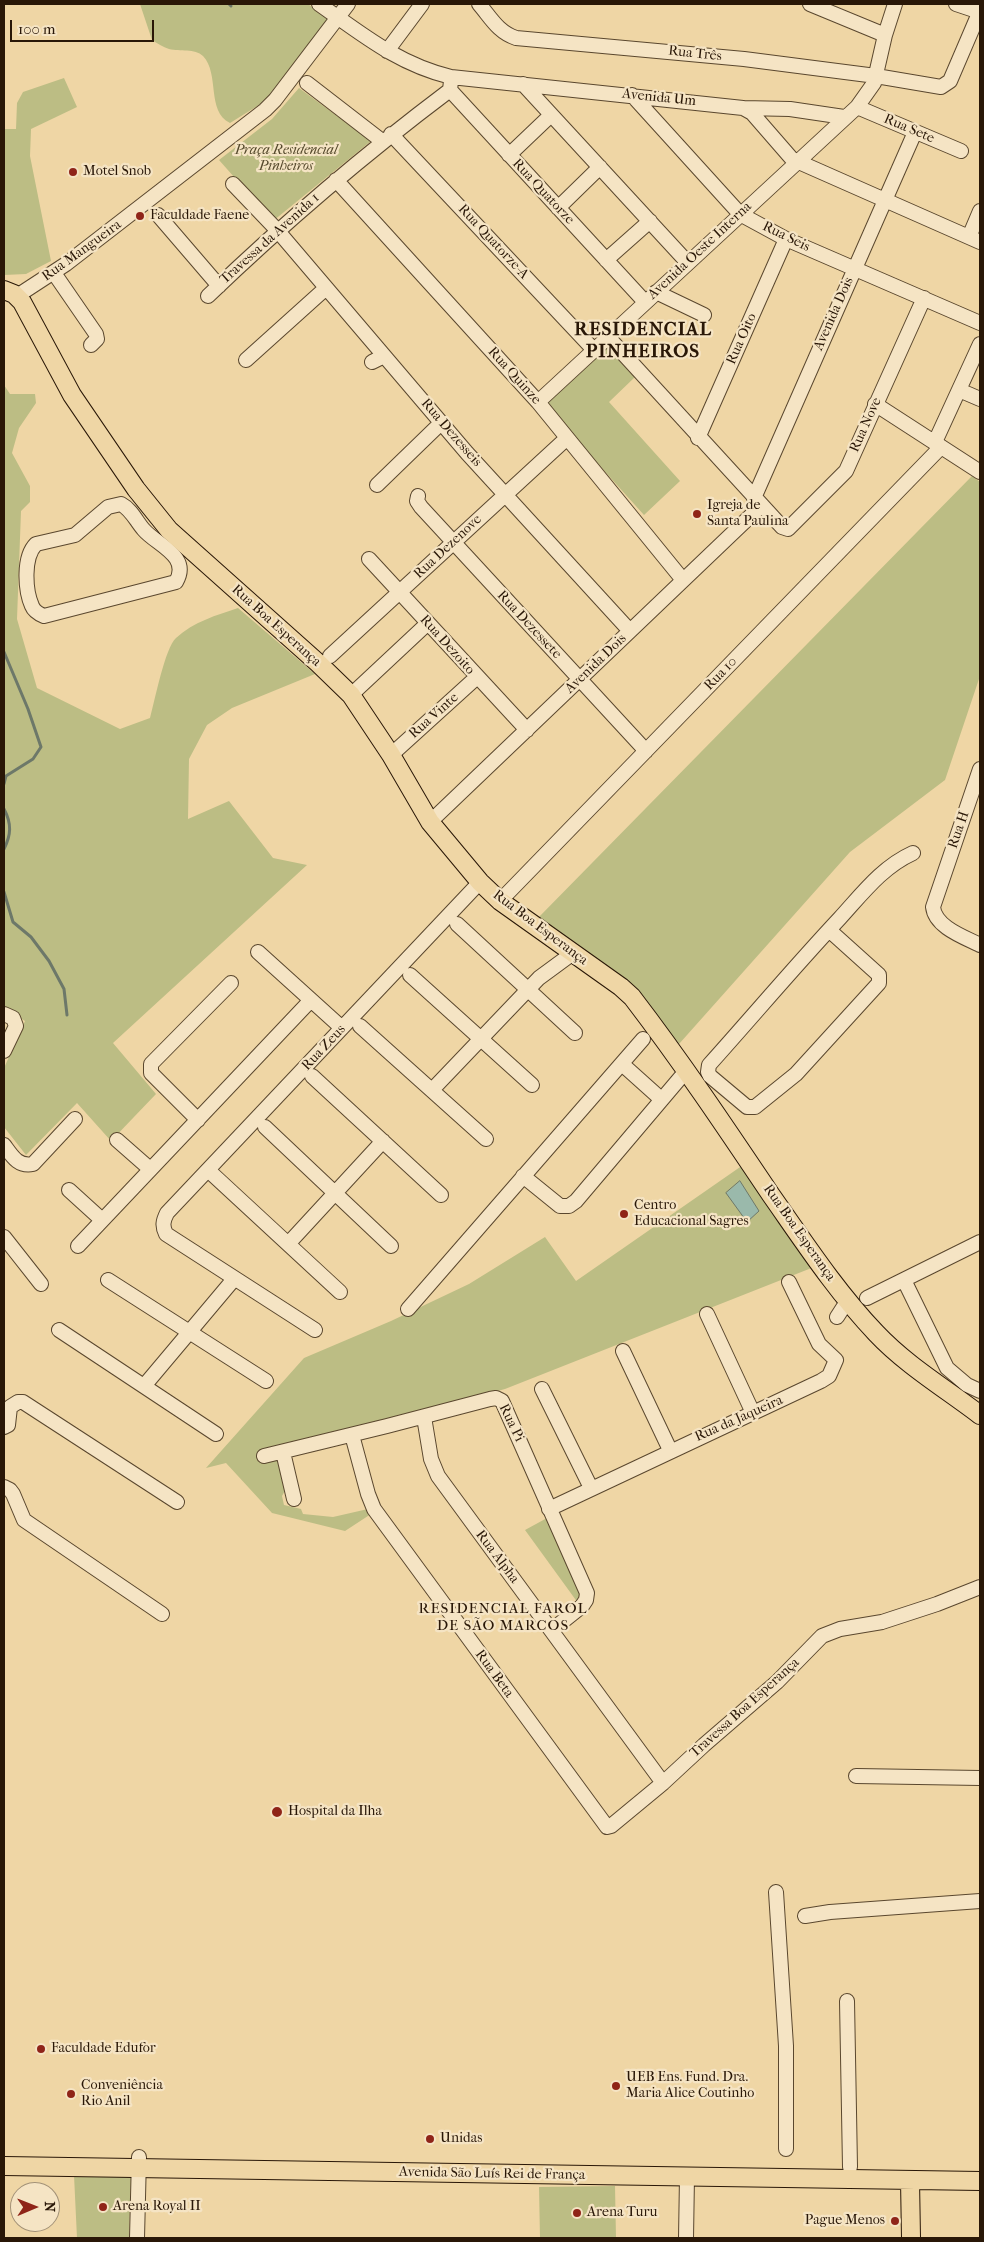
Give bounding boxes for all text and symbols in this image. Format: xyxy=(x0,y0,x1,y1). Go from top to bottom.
scale bar xyxy=(12,10,156,42)
text: 100 m xyxy=(18,20,56,38)
street label: Rua Três xyxy=(667,43,723,65)
street label: Avenida Um xyxy=(621,86,697,110)
street label: Rua Sete xyxy=(881,111,937,147)
park label: Praça Residencial Pinheiros xyxy=(235,143,337,176)
street label: Rua Quatorze xyxy=(508,156,578,228)
place label: Motel Snob xyxy=(83,164,151,180)
marker: Motel Snob xyxy=(67,166,79,178)
street label: Travessa da Avenida 1 xyxy=(217,190,323,288)
street label: Avenida Oeste Interna xyxy=(645,199,755,303)
street label: Rua Quatorze-A xyxy=(454,201,532,283)
place label: Faculdade Faene xyxy=(150,208,249,224)
marker: Faculdade Faene xyxy=(134,210,146,222)
street label: Rua Mangueira xyxy=(39,217,125,285)
street label: Rua Seis xyxy=(759,218,813,256)
street label: Avenida Dois xyxy=(810,275,858,353)
street label: Rua Oito xyxy=(723,311,761,367)
district label: RESIDENCIAL PINHEIROS xyxy=(573,319,713,363)
street label: Rua Quinze xyxy=(484,344,544,408)
street label: Rua Nove xyxy=(846,395,886,455)
street label: Rua Dezesseis xyxy=(417,396,485,470)
place label: Igreja de Santa Paulina xyxy=(707,498,788,530)
marker: Igreja de Santa Paulina xyxy=(691,508,703,520)
street label: Rua Dezenove xyxy=(411,511,485,583)
street label: Rua Boa Esperança xyxy=(228,581,324,671)
street label: Rua Dezessete xyxy=(493,587,565,663)
street label: Rua Dezoito xyxy=(416,612,478,678)
street label: Avenida Dois xyxy=(562,631,630,697)
street label: Rua 10 xyxy=(701,654,741,694)
street label: Rua Vinte xyxy=(406,690,462,742)
street label: Rua H xyxy=(945,809,973,851)
street label: Rua Boa Esperança xyxy=(489,887,591,969)
street label: Rua Zeus xyxy=(298,1022,350,1074)
street label: Rua Boa Esperança xyxy=(759,1181,839,1285)
place label: Centro Educacional Sagres xyxy=(634,1198,749,1230)
marker: Centro Educacional Sagres xyxy=(618,1208,630,1220)
street label: Rua da Jaqueira xyxy=(692,1392,786,1446)
street label: Rua Pi xyxy=(495,1401,527,1445)
street label: Rua Alpha xyxy=(472,1527,522,1587)
district label: RESIDENCIAL FAROL DE SÃO MARCOS xyxy=(416,1600,590,1635)
street label: Rua Beta xyxy=(471,1647,517,1701)
street label: Travessa Boa Esperança xyxy=(687,1655,803,1761)
place label: Hospital da Ilha xyxy=(288,1804,382,1820)
marker: Hospital da Ilha xyxy=(270,1805,284,1819)
place label: Faculdade Edufor xyxy=(51,2041,156,2057)
marker: Faculdade Edufor xyxy=(35,2043,47,2055)
place label: UEB Ens. Fund. Dra. Maria Alice Coutinho xyxy=(626,2070,754,2102)
place label: Conveniência Rio Anil xyxy=(81,2078,163,2110)
marker: UEB Ens. Fund. Dra. Maria Alice Coutinho xyxy=(610,2080,622,2092)
marker: Conveniência Rio Anil xyxy=(65,2088,77,2100)
place label: Unidas xyxy=(440,2131,482,2147)
marker: Unidas xyxy=(424,2133,436,2145)
street label: Avenida São Luís Rei de França xyxy=(399,2164,585,2184)
north arrow xyxy=(10,2182,60,2232)
place label: Arena Royal II xyxy=(113,2199,201,2215)
text: N xyxy=(41,2201,58,2212)
marker: Arena Royal II xyxy=(97,2201,109,2213)
place label: Arena Turu xyxy=(587,2205,657,2221)
marker: Arena Turu xyxy=(571,2207,583,2219)
place label: Pague Menos xyxy=(805,2213,885,2229)
marker: Pague Menos xyxy=(889,2215,901,2227)

